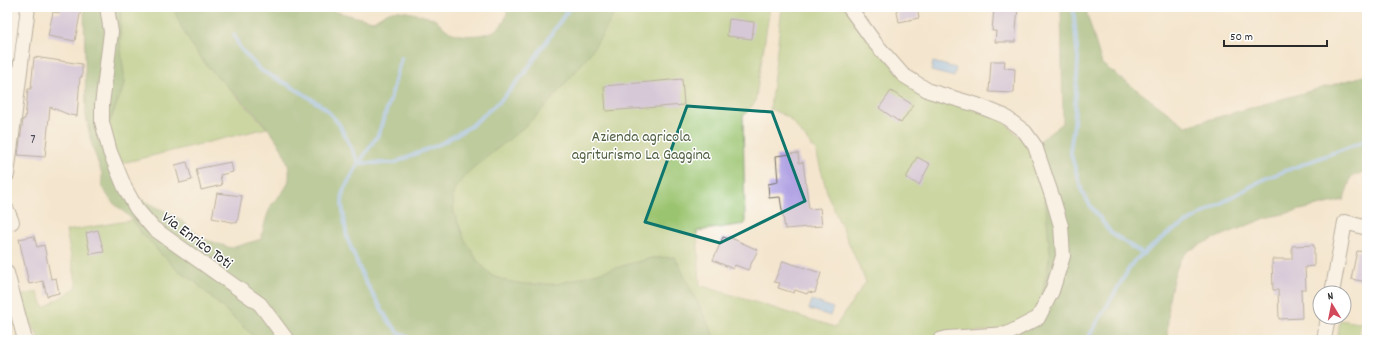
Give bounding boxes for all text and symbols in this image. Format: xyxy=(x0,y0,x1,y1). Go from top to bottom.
scale bar xyxy=(1224,22,1327,48)
text: 50 m xyxy=(1230,29,1253,46)
park label: Azienda agricola agriturismo La Gaggina xyxy=(572,126,711,167)
house number: 7 xyxy=(30,130,36,150)
street label: Via Enrico Toti xyxy=(156,207,237,275)
north arrow xyxy=(1312,285,1352,325)
text: N xyxy=(1327,289,1335,305)

